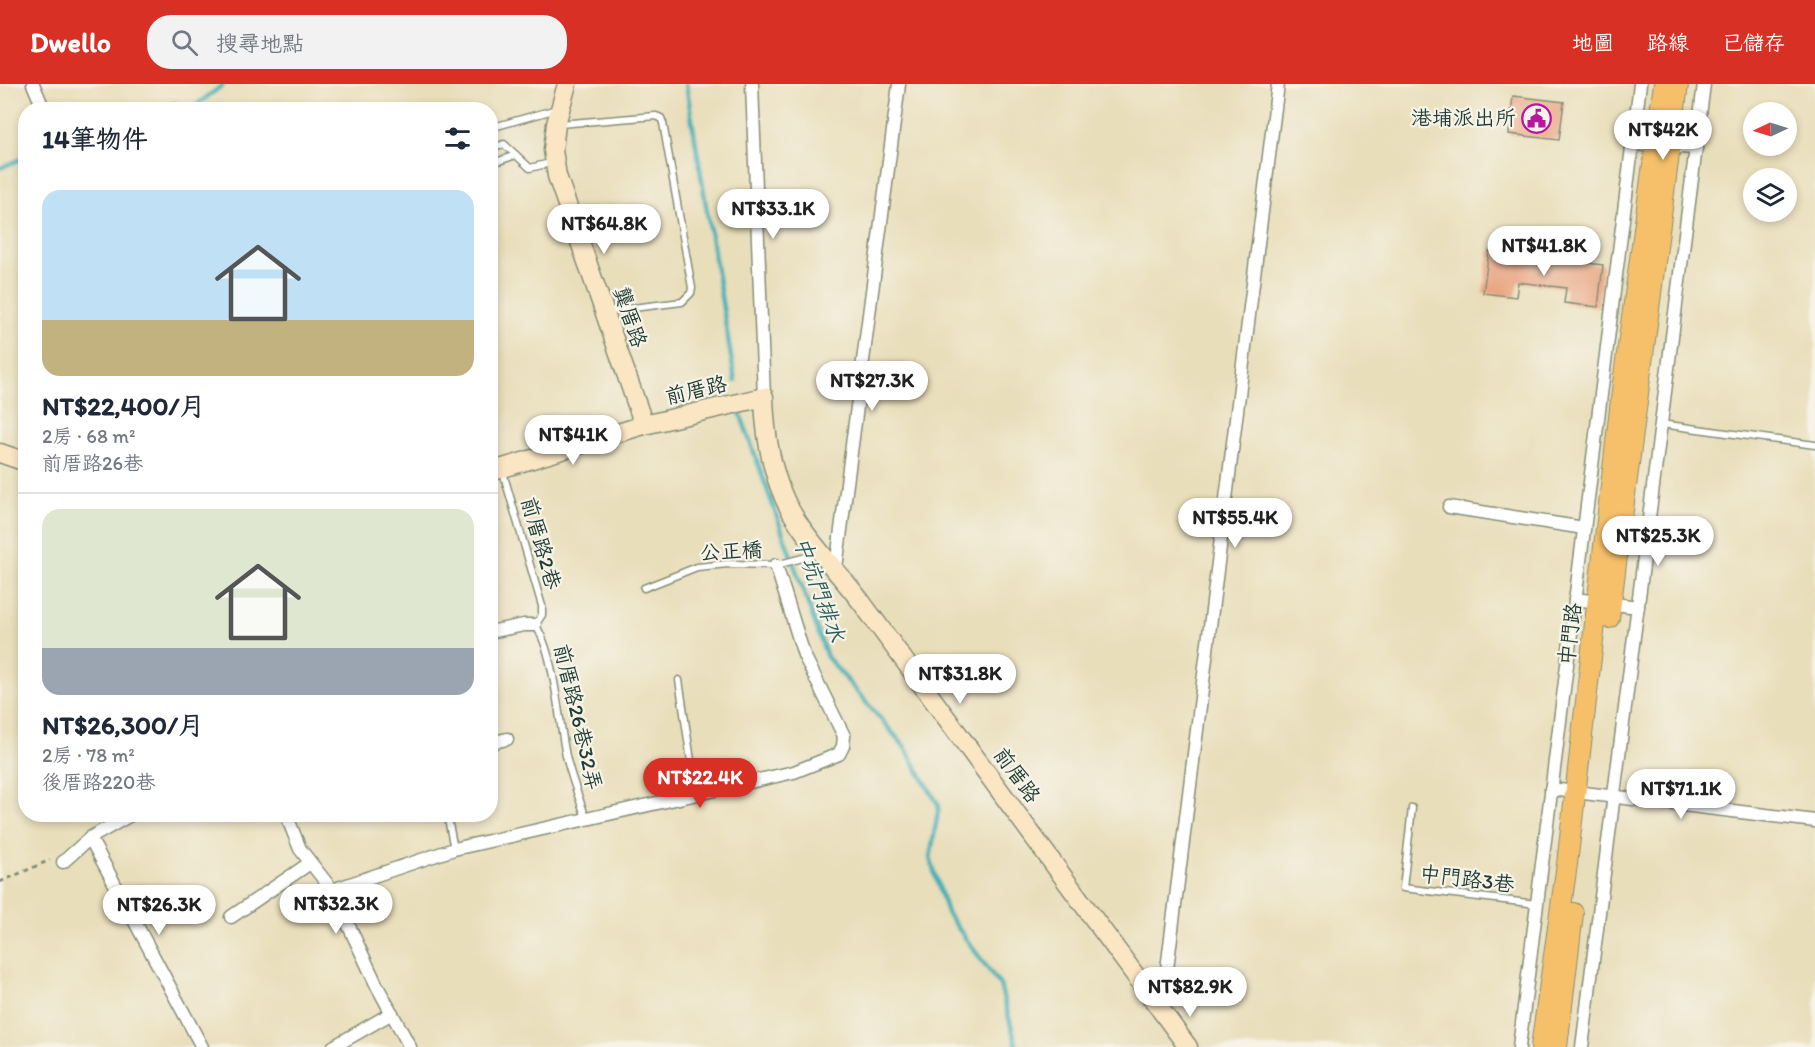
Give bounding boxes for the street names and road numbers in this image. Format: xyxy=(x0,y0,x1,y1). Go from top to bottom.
street label: 龔厝路 xyxy=(608,283,653,351)
street label: 前厝路 xyxy=(662,370,729,409)
street label: 前厝路2巷 xyxy=(516,494,567,592)
street label: 公正橋 xyxy=(699,536,763,565)
street label: 中門路 xyxy=(1553,601,1586,667)
street label: 前厝路26巷32弄 xyxy=(549,641,607,793)
street label: 前厝路 xyxy=(989,742,1046,808)
street label: 中門路3巷 xyxy=(1418,860,1516,897)

